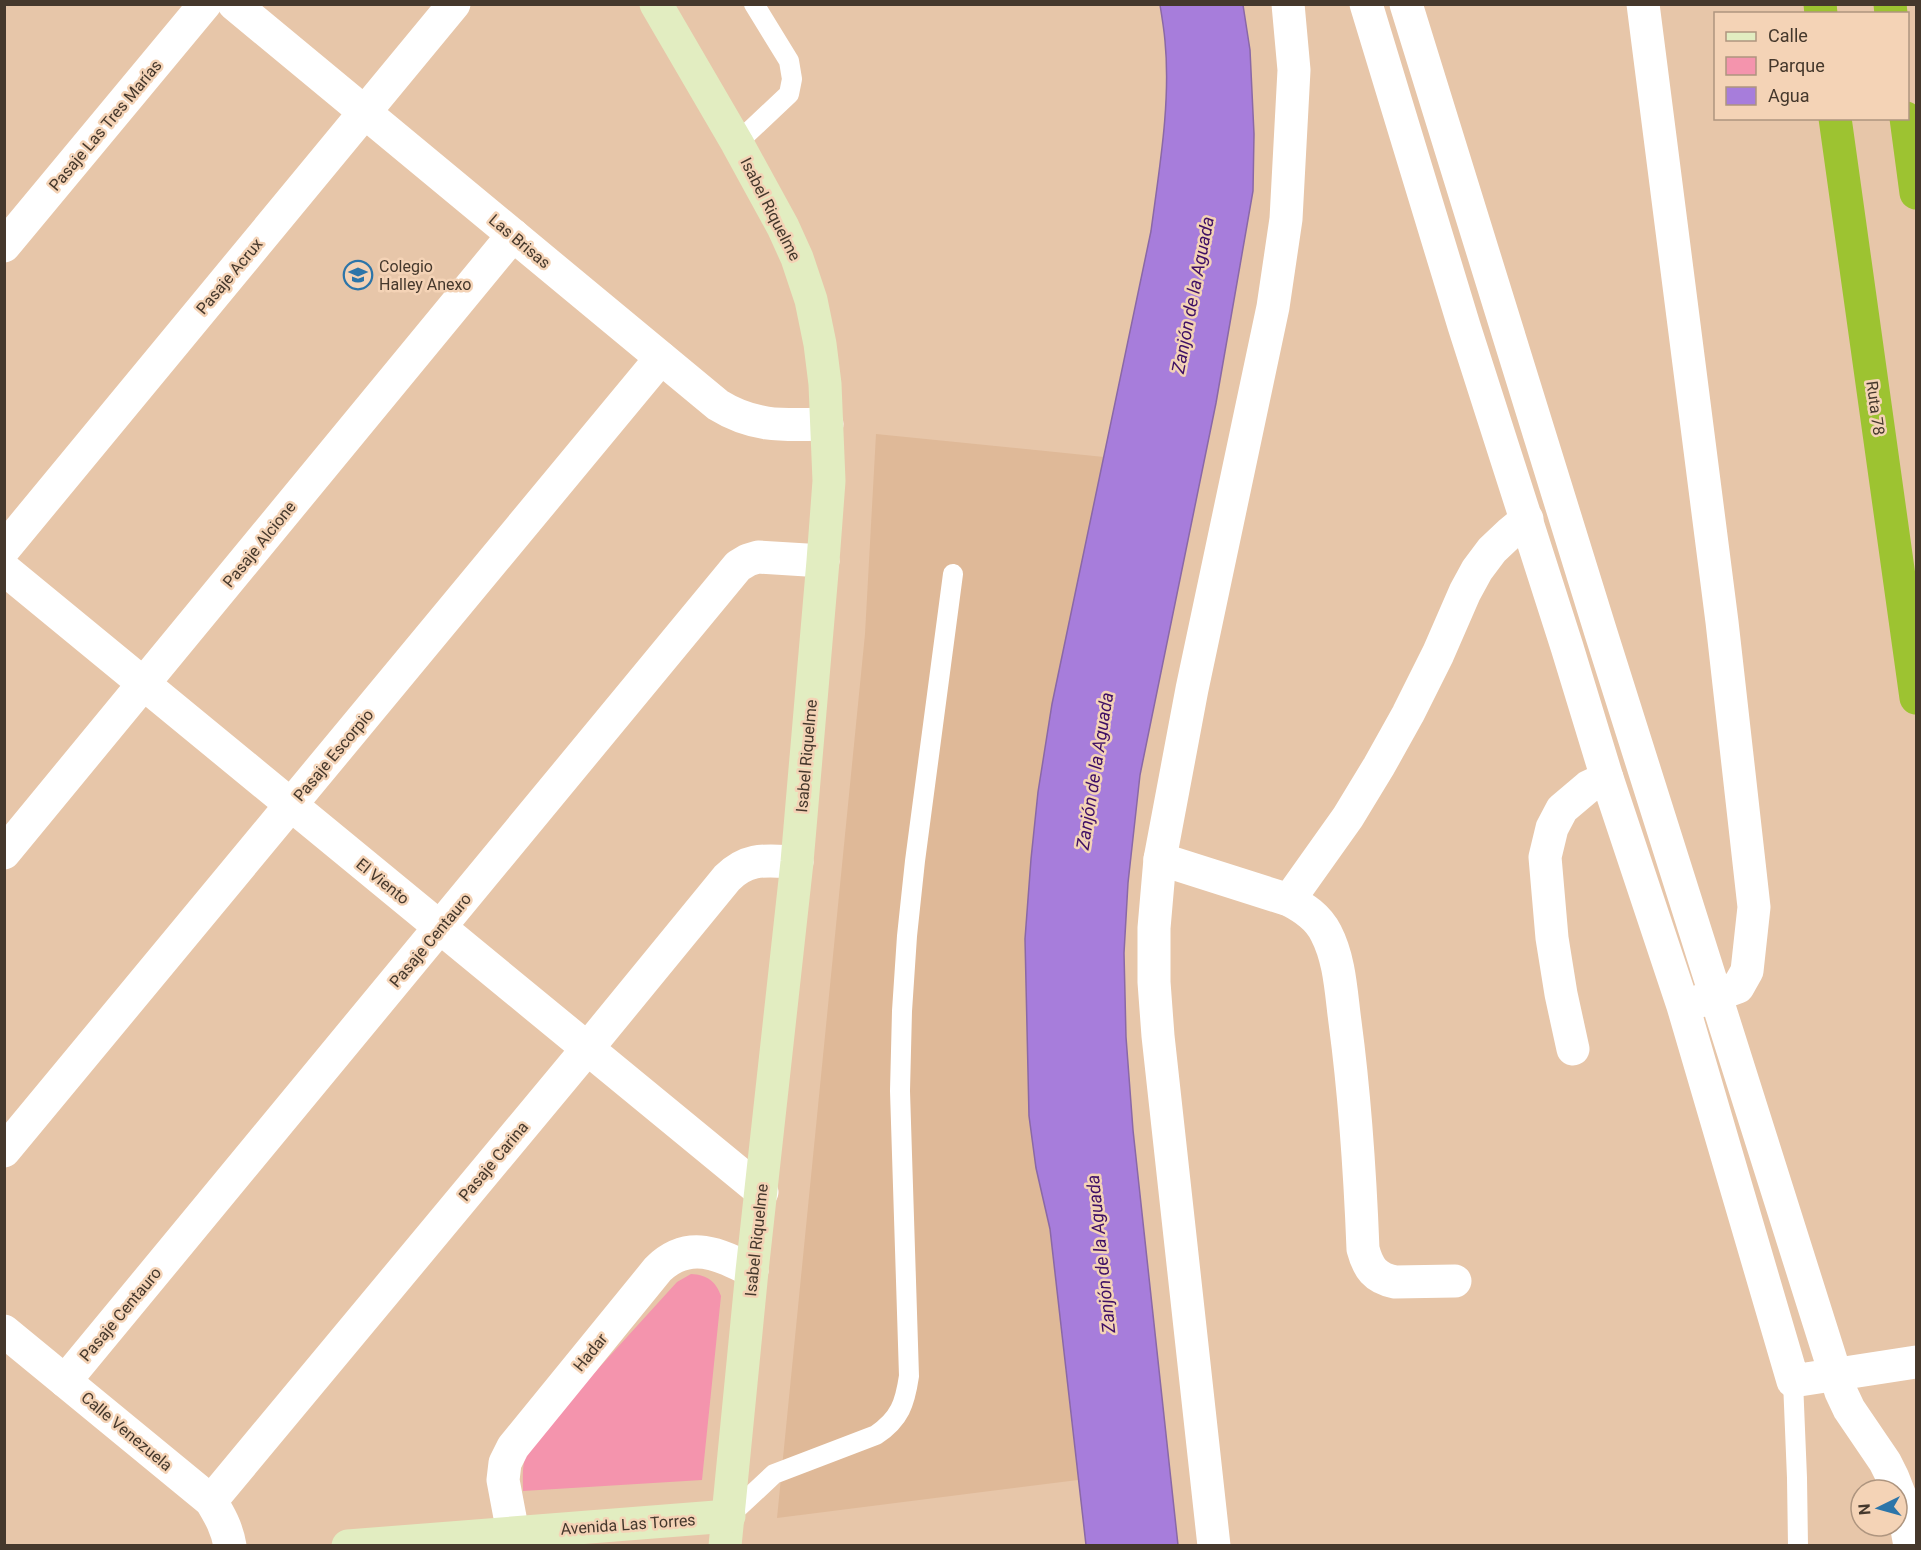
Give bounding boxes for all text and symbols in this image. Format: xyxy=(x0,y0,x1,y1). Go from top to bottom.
legend xyxy=(1714,12,1909,120)
text: Calle xyxy=(1768,25,1808,46)
text: Parque xyxy=(1768,55,1825,76)
street label: Pasaje Las Tres Marías xyxy=(45,56,166,195)
text: Agua xyxy=(1768,85,1810,106)
street label: Isabel Riquelme xyxy=(736,154,805,264)
street label: Las Brisas xyxy=(485,210,554,272)
water label: Zanjón de la Aguada xyxy=(1167,215,1218,376)
street label: Pasaje Acrux xyxy=(192,235,267,318)
place label: Colegio Halley Anexo xyxy=(379,257,471,294)
school or university icon: Colegio Halley Anexo xyxy=(342,259,374,291)
street label: Ruta 78 xyxy=(1862,380,1889,436)
street label: Pasaje Alcione xyxy=(219,498,300,591)
water label: Zanjón de la Aguada xyxy=(1072,691,1117,852)
street label: Isabel Riquelme xyxy=(792,699,821,813)
street label: Pasaje Escorpio xyxy=(289,705,377,805)
street label: El Viento xyxy=(352,854,413,908)
street label: Pasaje Centauro xyxy=(386,889,475,991)
street label: Pasaje Carina xyxy=(455,1118,532,1205)
water label: Zanjón de la Aguada xyxy=(1082,1174,1119,1335)
street label: Isabel Riquelme xyxy=(741,1183,772,1297)
street label: Pasaje Centauro xyxy=(76,1263,165,1365)
street label: Hadar xyxy=(569,1329,612,1375)
street label: Calle Venezuela xyxy=(77,1388,176,1475)
north arrow xyxy=(1849,1478,1909,1538)
text: N xyxy=(1855,1503,1875,1516)
street label: Avenida Las Torres xyxy=(560,1510,696,1539)

